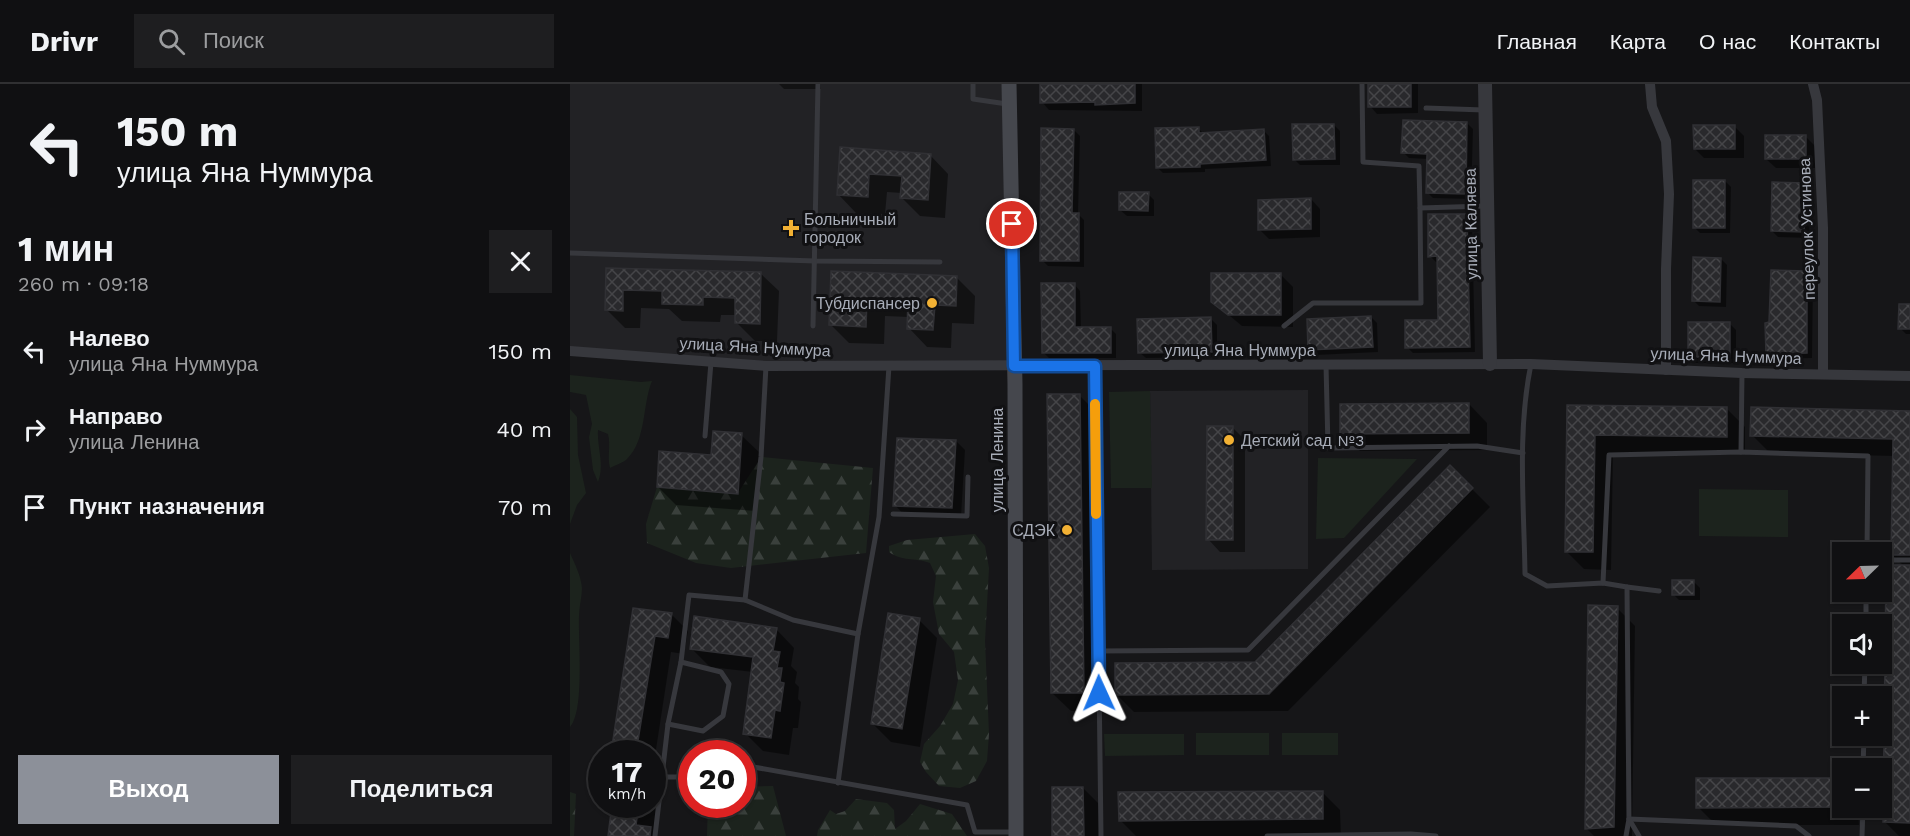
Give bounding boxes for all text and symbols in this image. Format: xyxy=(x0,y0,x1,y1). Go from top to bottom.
search box xyxy=(134,14,554,68)
text: Drivr xyxy=(30,25,98,58)
icon: search xyxy=(155,25,188,58)
text: Поиск xyxy=(203,28,264,53)
text: Главная xyxy=(1497,29,1577,54)
text: Карта xyxy=(1610,29,1666,54)
text: О нас xyxy=(1699,29,1756,54)
text: Контакты xyxy=(1789,29,1880,54)
text: 150 m xyxy=(117,107,238,156)
icon: left xyxy=(18,108,96,186)
text: улица Яна Нуммура xyxy=(117,157,372,189)
street label: переулок Устинова xyxy=(1795,158,1819,300)
street label: улица Каляева xyxy=(1461,168,1481,280)
pin xyxy=(986,198,1037,249)
icon: arrive xyxy=(995,207,1028,240)
place label: Больничный городок xyxy=(804,210,896,247)
marker: Больничный городок xyxy=(782,219,800,237)
text: 1 мин xyxy=(18,228,114,270)
button: close xyxy=(489,230,552,293)
text: 260 m · 09:18 xyxy=(18,272,149,296)
place label: Тубдиспансер xyxy=(816,294,920,313)
marker: Тубдиспансер xyxy=(925,296,939,310)
text: Налево xyxy=(69,326,150,351)
street label: улица Яна Нуммура xyxy=(679,334,831,360)
icon: left xyxy=(18,335,51,368)
text: 150 m xyxy=(488,339,552,364)
street label: улица Яна Нуммура xyxy=(1164,341,1316,360)
street label: улица Яна Нуммура xyxy=(1650,344,1802,368)
text: улица Яна Нуммура xyxy=(69,352,258,376)
text: Направо xyxy=(69,404,163,429)
street label: улица Ленина xyxy=(988,408,1007,512)
icon: right xyxy=(18,413,51,446)
text: 40 m xyxy=(496,417,552,442)
text: улица Ленина xyxy=(69,430,199,454)
place label: Детский сад №3 xyxy=(1241,431,1364,450)
marker: Детский сад №3 xyxy=(1222,433,1236,447)
icon: arrive xyxy=(18,491,51,524)
text: Пункт назначения xyxy=(69,494,265,519)
text: 70 m xyxy=(498,495,552,520)
place label: СДЭК xyxy=(1012,521,1056,540)
marker: СДЭК xyxy=(1060,523,1074,537)
north arrow xyxy=(1832,542,1892,602)
map controls xyxy=(1832,542,1892,818)
button: sound xyxy=(1832,614,1892,674)
position arrow xyxy=(1067,661,1131,725)
button: + xyxy=(1832,686,1892,746)
speed limit sign: 20 xyxy=(678,740,756,818)
text: 17 xyxy=(611,754,643,789)
button: Выход xyxy=(18,755,279,824)
button: Поделиться xyxy=(291,755,552,824)
button: − xyxy=(1832,758,1892,818)
text: km/h xyxy=(608,785,646,803)

